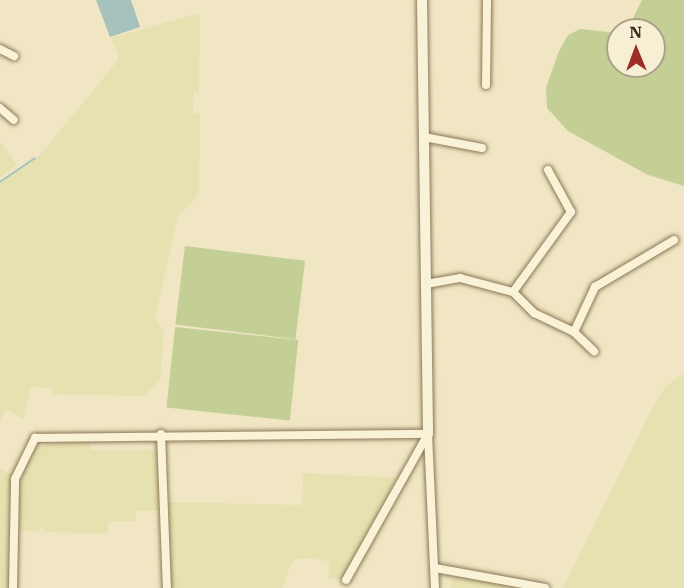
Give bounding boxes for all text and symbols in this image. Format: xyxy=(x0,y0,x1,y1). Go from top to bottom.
north arrow xyxy=(606,18,666,78)
text: N xyxy=(629,22,642,42)

